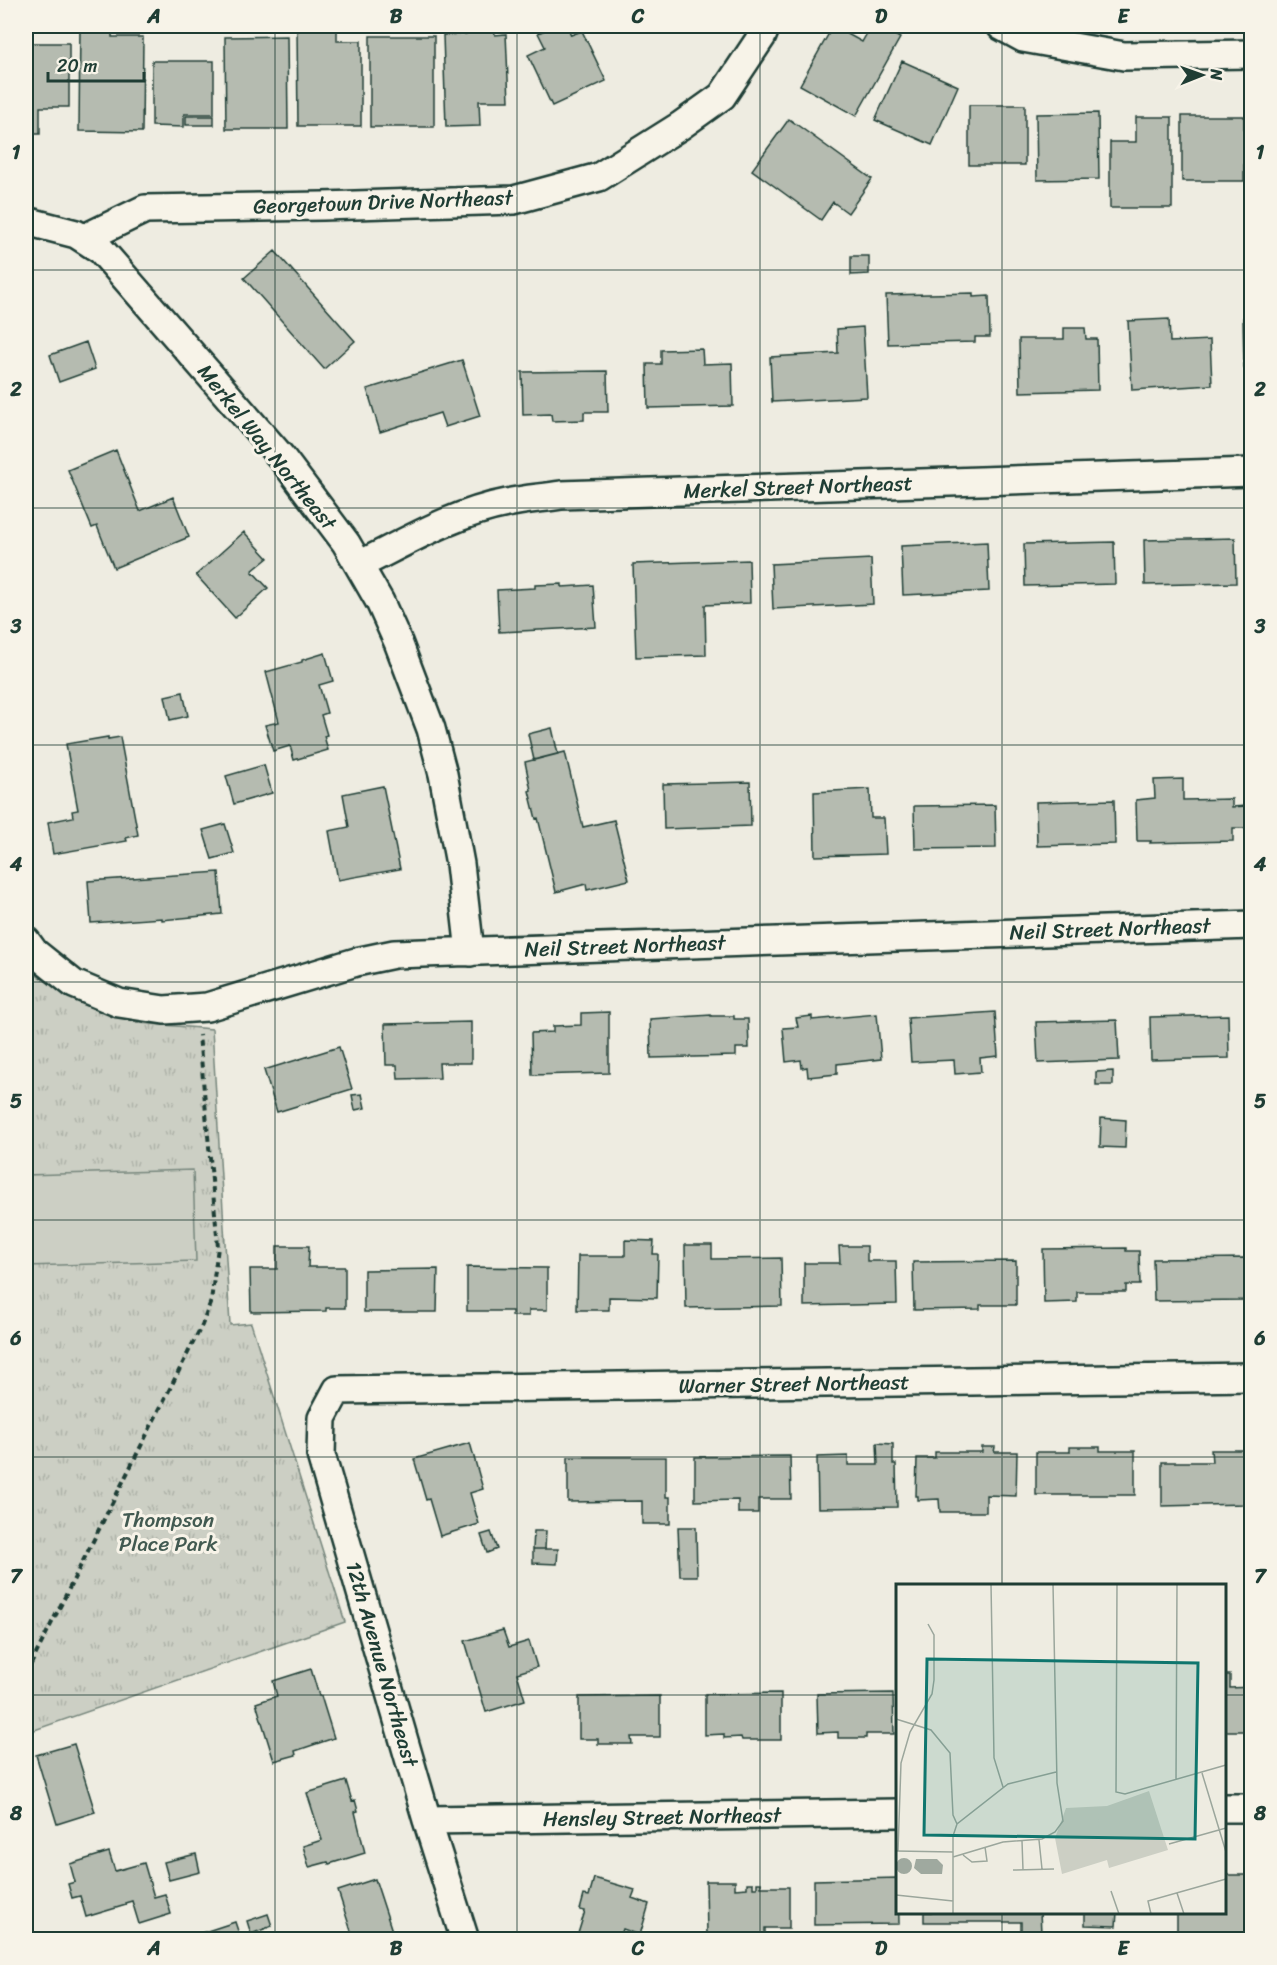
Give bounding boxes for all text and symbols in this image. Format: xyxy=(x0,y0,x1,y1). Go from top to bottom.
text: A xyxy=(146,0,161,34)
text: B xyxy=(390,0,403,34)
text: C xyxy=(631,0,645,34)
text: D xyxy=(875,0,888,34)
text: E xyxy=(1117,0,1130,34)
scale bar xyxy=(48,45,144,83)
north arrow xyxy=(1172,45,1232,105)
text: 20 m xyxy=(57,50,97,82)
text: N xyxy=(1202,68,1231,81)
text: 1 xyxy=(12,135,21,170)
text: 1 xyxy=(1256,135,1265,170)
street label: Georgetown Drive Northeast xyxy=(253,178,515,226)
street label: Merkel Way Northeast xyxy=(187,355,348,540)
text: 2 xyxy=(9,372,22,407)
text: 2 xyxy=(1253,372,1266,407)
street label: Merkel Street Northeast xyxy=(683,464,913,510)
text: 3 xyxy=(10,609,22,644)
text: 3 xyxy=(1254,609,1266,644)
text: 4 xyxy=(9,847,23,882)
text: 4 xyxy=(1253,847,1267,882)
street label: Neil Street Northeast xyxy=(1009,906,1213,951)
street label: Neil Street Northeast xyxy=(524,923,728,968)
text: 5 xyxy=(10,1084,22,1119)
text: 5 xyxy=(1254,1084,1266,1119)
text: 6 xyxy=(9,1321,22,1356)
text: 6 xyxy=(1253,1321,1266,1356)
street label: Warner Street Northeast xyxy=(678,1363,910,1405)
park label: Thompson Place Park xyxy=(119,1501,218,1563)
street label: 12th Avenue Northeast xyxy=(335,1557,430,1773)
text: 7 xyxy=(10,1559,23,1594)
text: 7 xyxy=(1254,1559,1267,1594)
inset map xyxy=(896,1584,1226,1914)
text: 8 xyxy=(9,1796,23,1831)
street label: Hensley Street Northeast xyxy=(542,1796,783,1838)
text: 8 xyxy=(1253,1796,1267,1831)
text: A xyxy=(146,1931,161,1965)
text: B xyxy=(390,1931,403,1965)
text: C xyxy=(631,1931,645,1965)
text: D xyxy=(875,1931,888,1965)
text: E xyxy=(1117,1931,1130,1965)

